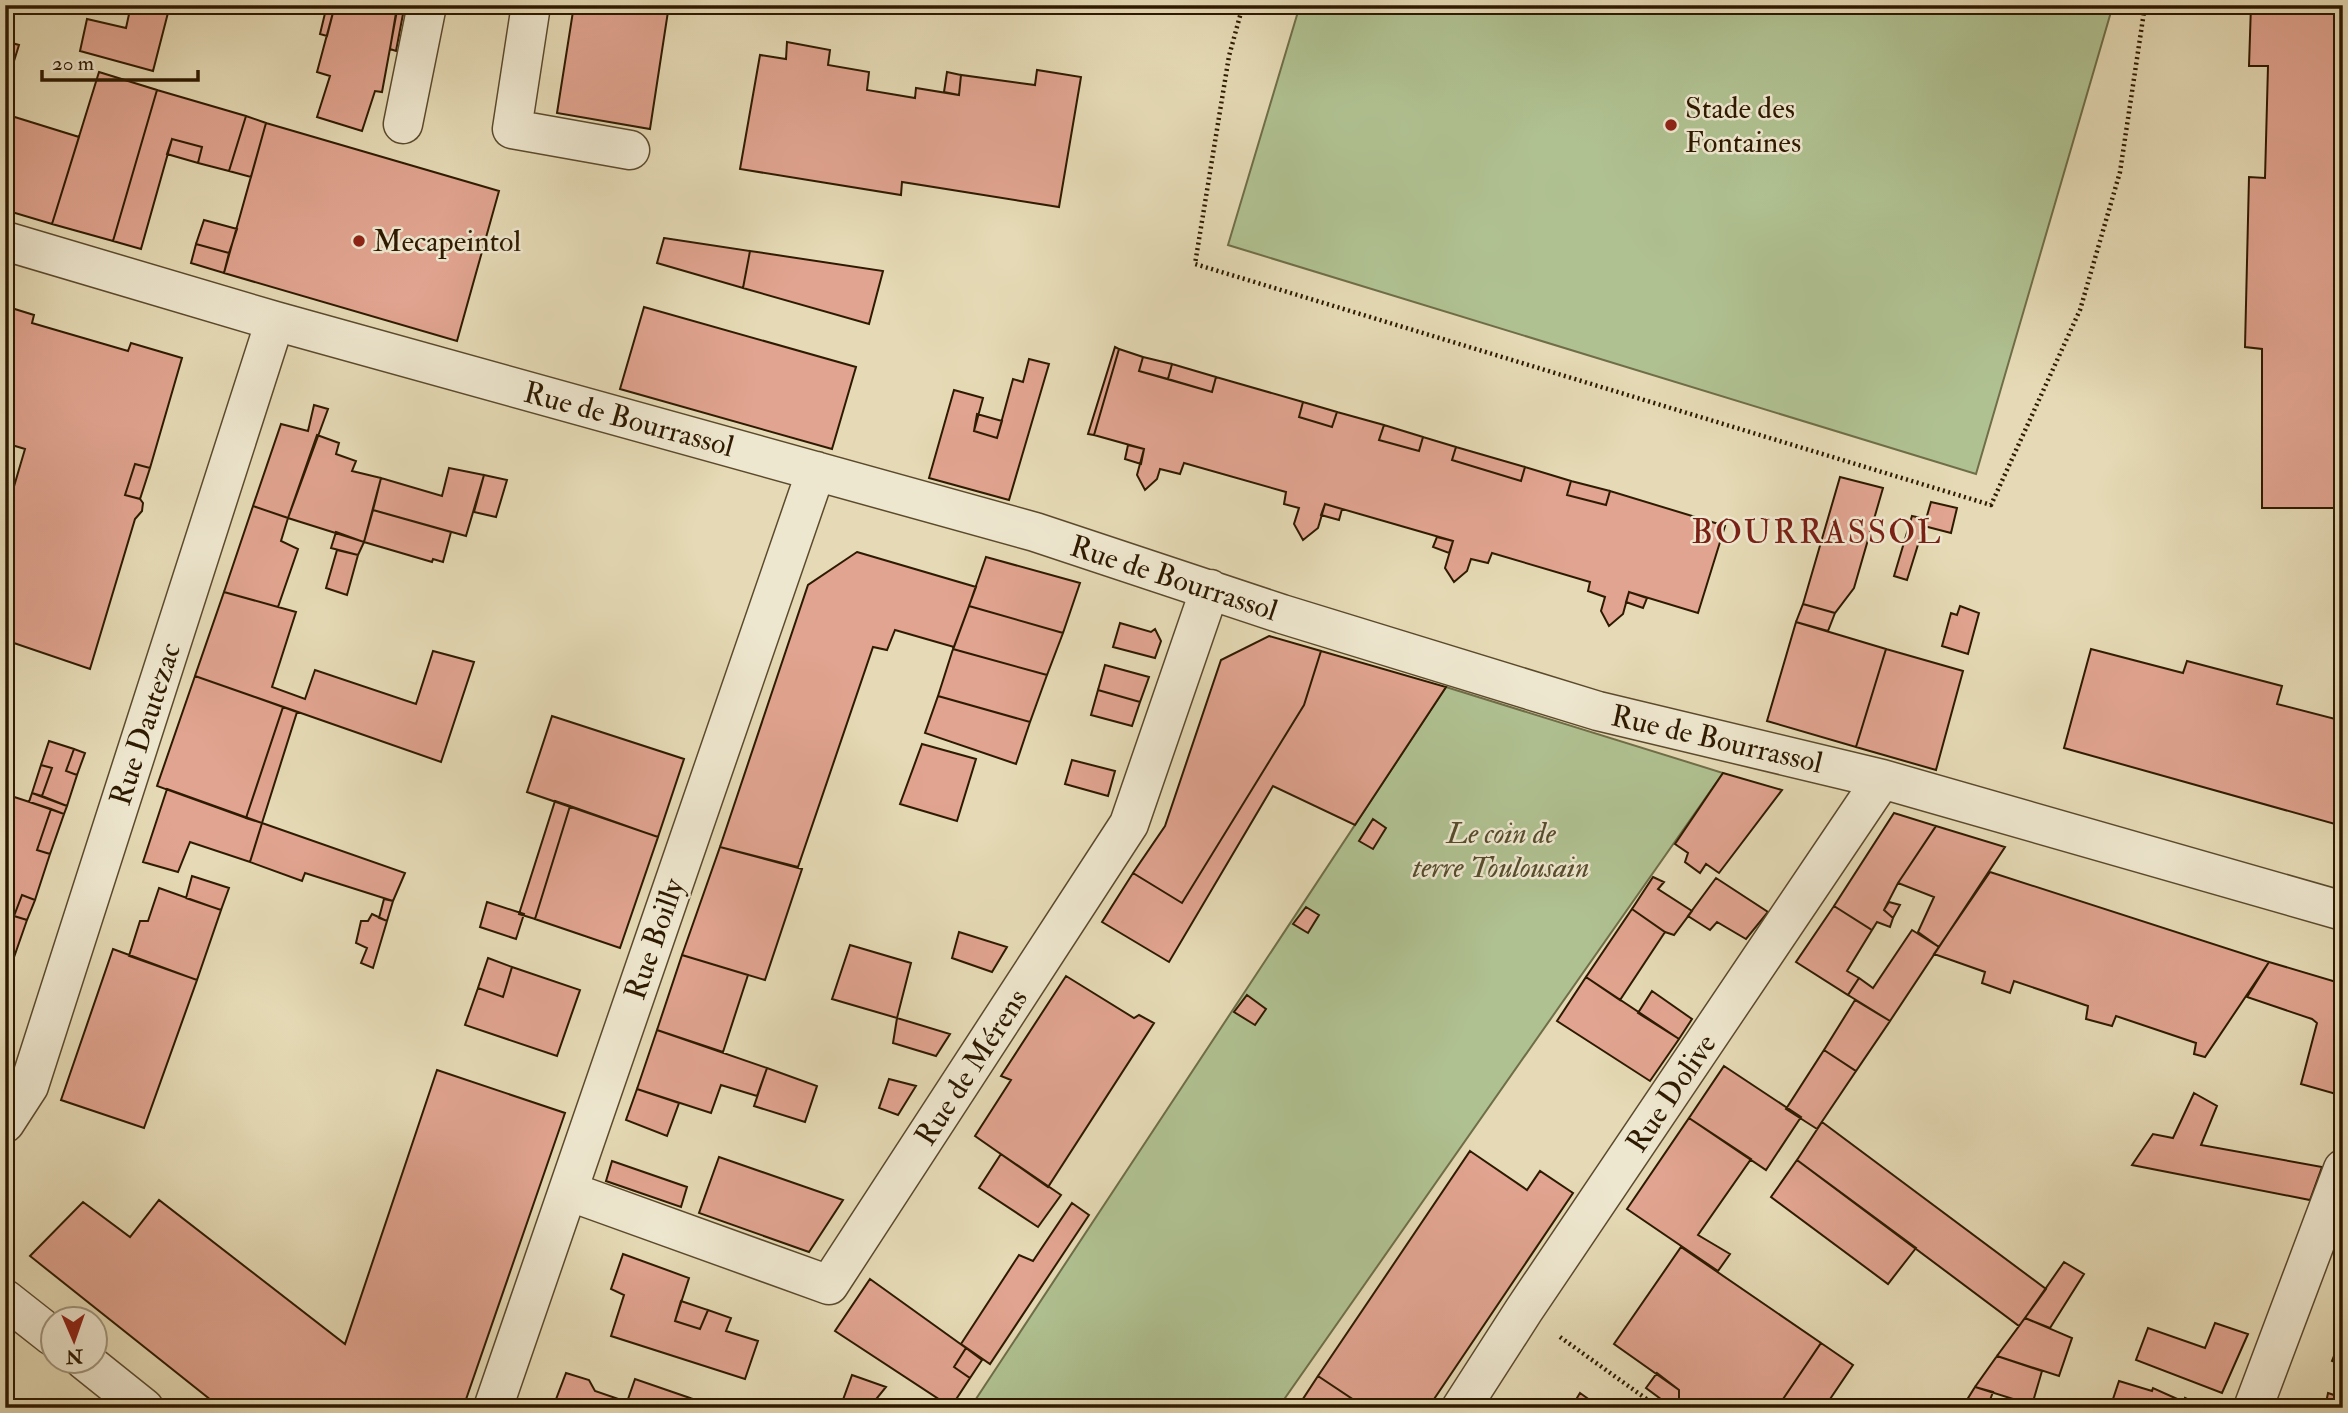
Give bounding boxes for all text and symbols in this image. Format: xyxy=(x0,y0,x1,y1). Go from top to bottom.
scale bar xyxy=(42,38,198,82)
text: 20 m xyxy=(52,50,94,77)
place label: Stade des Fontaines xyxy=(1685,90,1801,161)
marker: Stade des Fontaines xyxy=(1663,117,1679,133)
place label: Mecapeintol xyxy=(373,223,521,260)
marker: Mecapeintol xyxy=(351,233,367,249)
street label: Rue de Bourrassol xyxy=(520,374,738,465)
district label: BOURRASSOL xyxy=(1691,512,1943,553)
street label: Rue de Bourrassol xyxy=(1065,527,1283,630)
street label: Rue Dautezac xyxy=(102,638,189,810)
street label: Rue de Bourrassol xyxy=(1607,697,1827,782)
park label: Le coin de terre Toulousain xyxy=(1413,815,1589,886)
street label: Rue Boilly xyxy=(616,873,693,1005)
street label: Rue de Mérens xyxy=(907,982,1036,1153)
street label: Rue Dolive xyxy=(1618,1027,1725,1160)
north arrow xyxy=(38,1304,108,1374)
text: N xyxy=(65,1344,84,1368)

